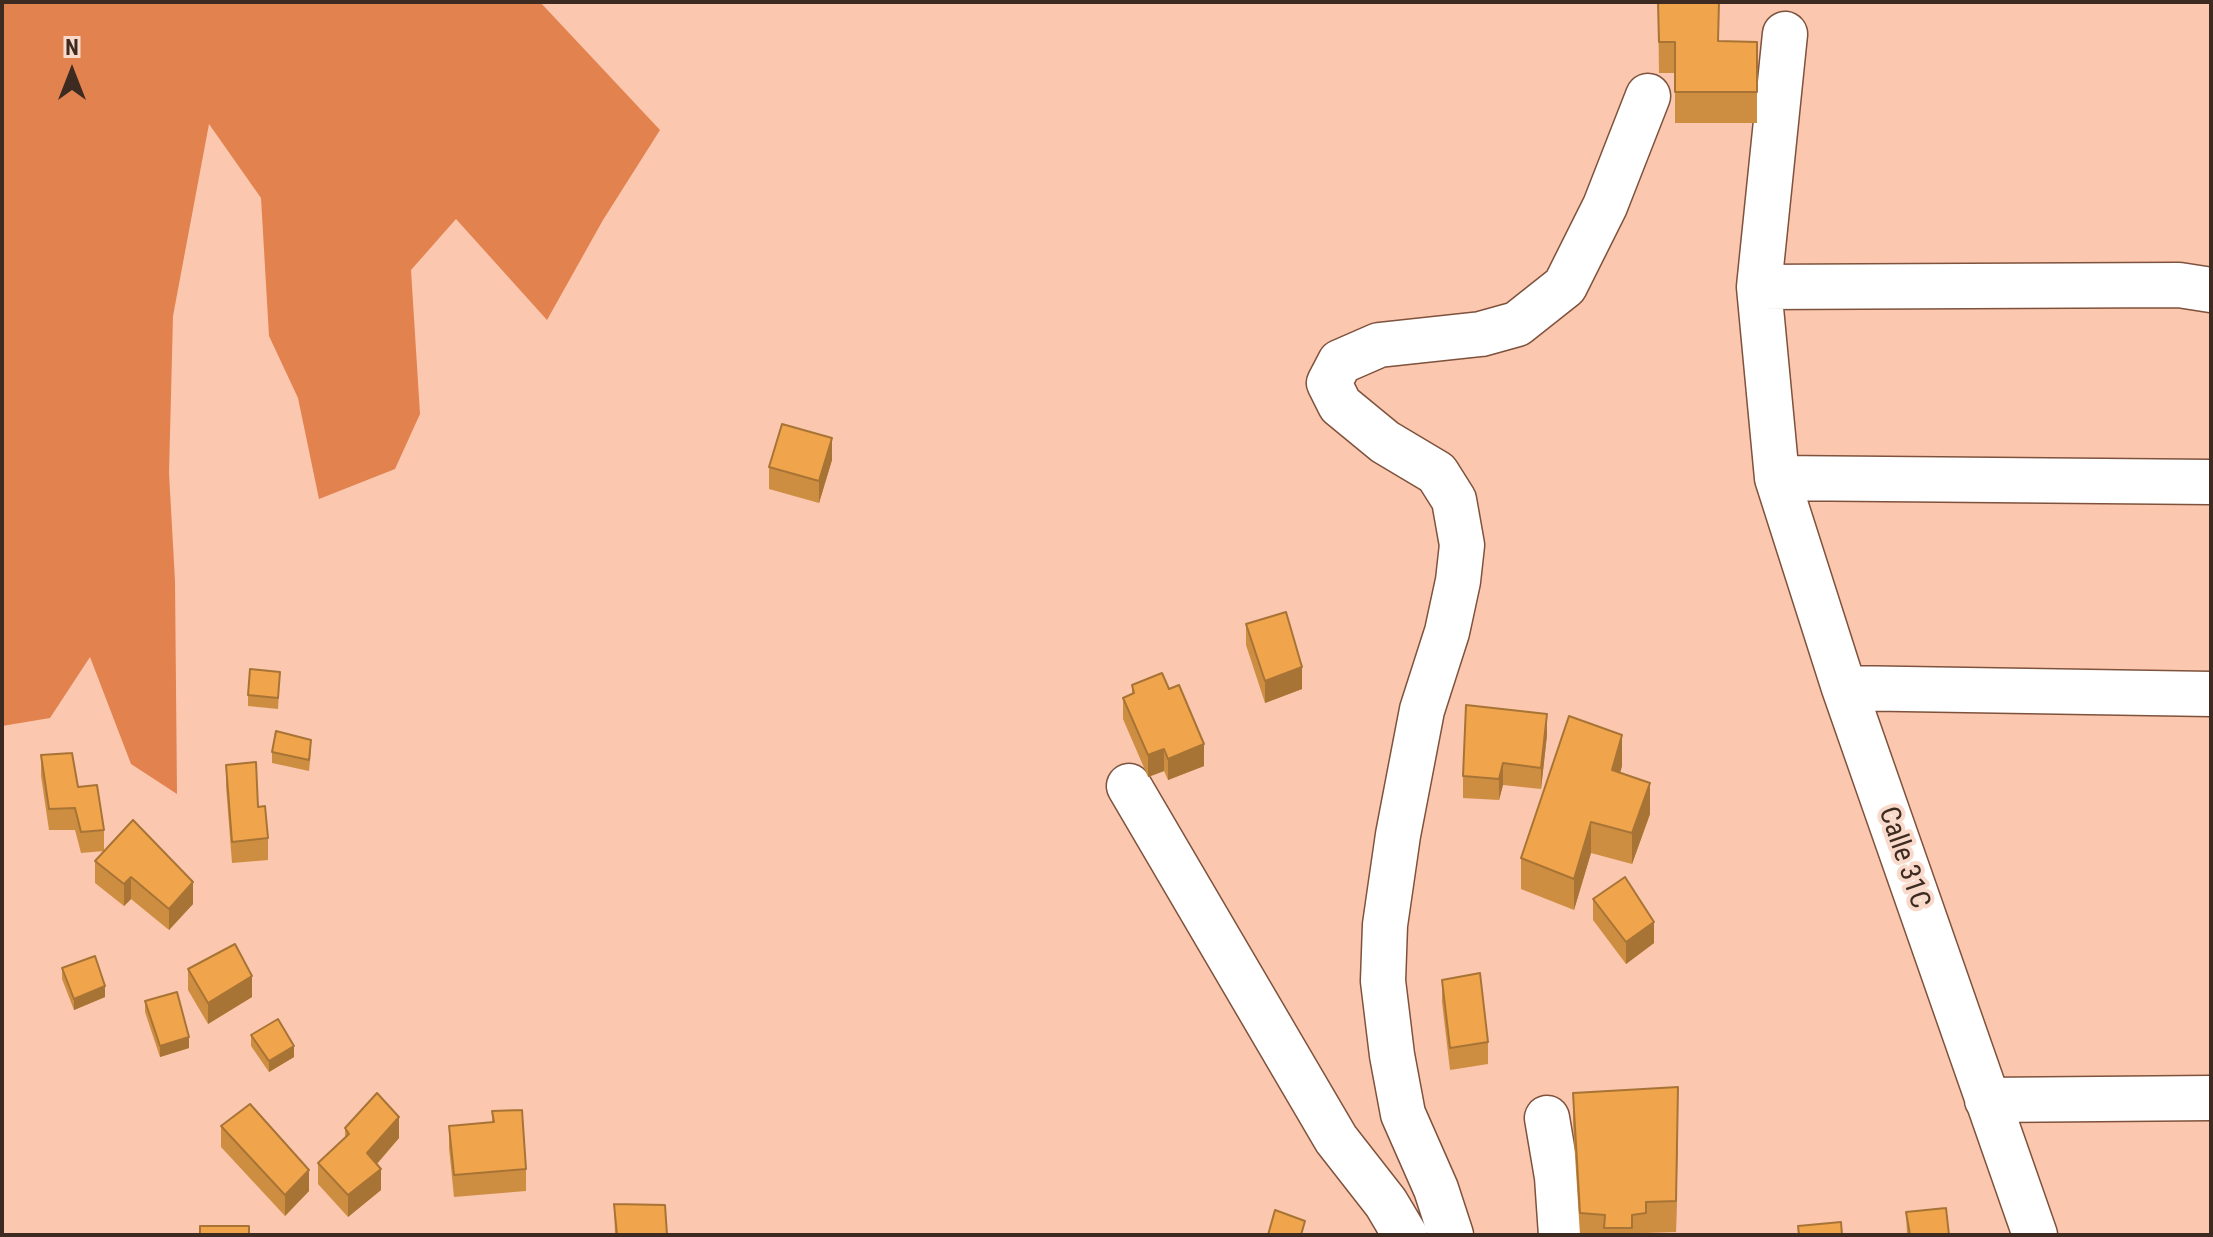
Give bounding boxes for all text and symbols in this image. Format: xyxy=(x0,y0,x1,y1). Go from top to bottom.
north arrow xyxy=(32,32,112,112)
text: N xyxy=(65,35,79,60)
street label: Calle 31C xyxy=(1870,803,1936,913)

